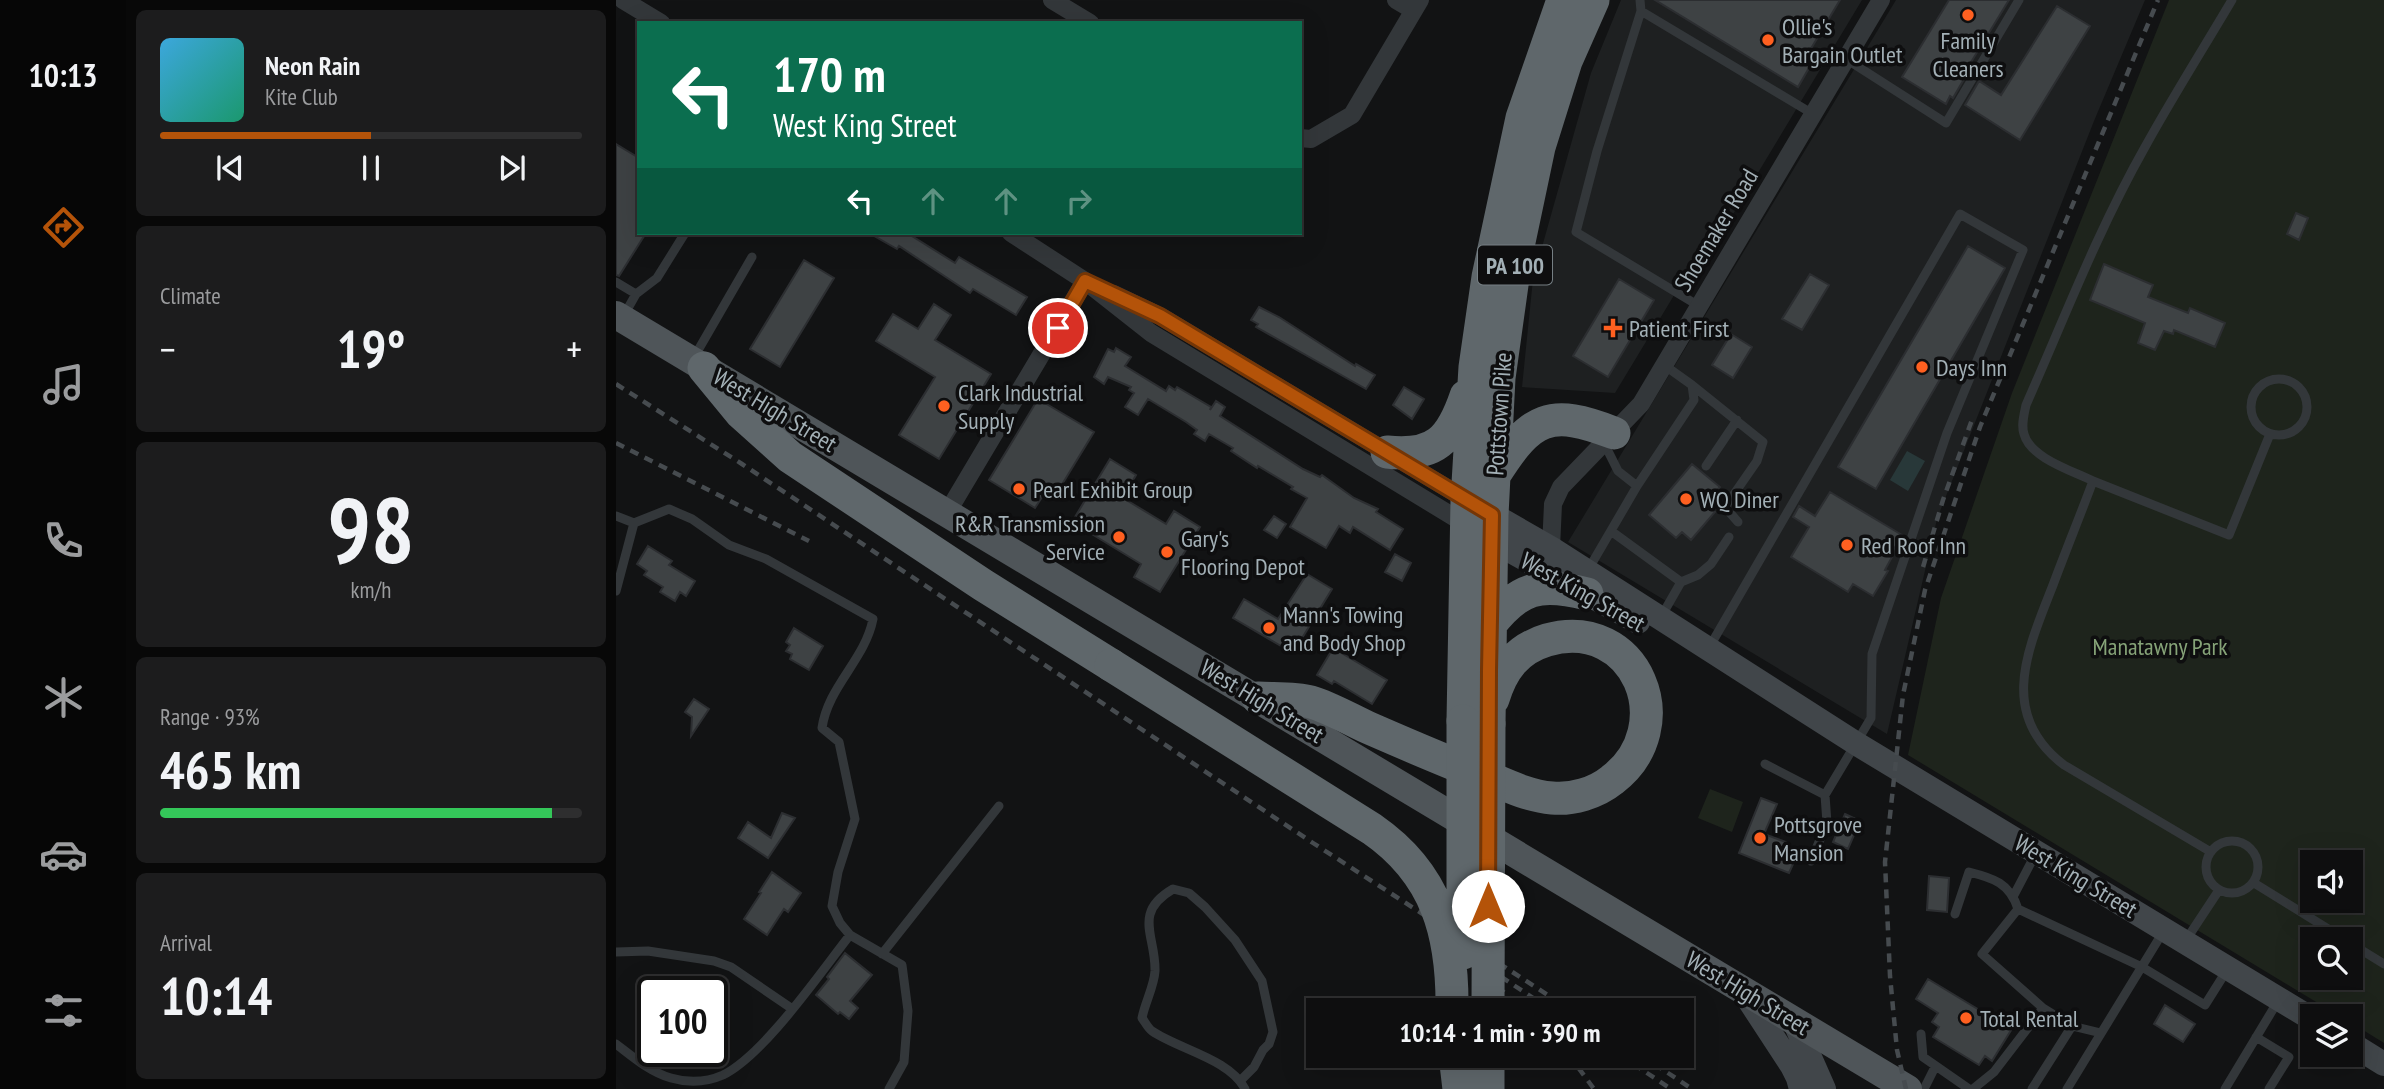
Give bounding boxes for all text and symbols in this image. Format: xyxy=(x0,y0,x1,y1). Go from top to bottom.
marker: Family Cleaners xyxy=(1960,7,1976,23)
place label: Ollie's Bargain Outlet xyxy=(1782,11,1903,70)
place label: Family Cleaners xyxy=(1932,25,2004,84)
marker: Ollie's Bargain Outlet xyxy=(1760,32,1776,48)
text: 170 m xyxy=(773,42,886,106)
text: Neon Rain xyxy=(265,49,360,82)
icon: left xyxy=(658,49,749,140)
text: 10:13 xyxy=(28,54,98,96)
text: Kite Club xyxy=(265,82,338,111)
text: West King Street xyxy=(773,104,957,146)
icon: previous xyxy=(211,149,249,187)
icon: pause xyxy=(352,149,390,187)
icon: next xyxy=(493,149,531,187)
street label: Shoemaker Road xyxy=(1667,163,1765,297)
icon: left xyxy=(841,182,879,220)
icon: ahead xyxy=(914,182,952,220)
icon: ahead xyxy=(987,182,1025,220)
icon: right xyxy=(1060,182,1098,220)
icon: directions xyxy=(39,203,88,252)
road number: PA 100 xyxy=(1478,246,1552,284)
text: Climate xyxy=(160,281,221,310)
pin xyxy=(1028,298,1088,358)
icon: arrive xyxy=(1039,309,1077,347)
place label: Patient First xyxy=(1629,313,1730,344)
text: 19° xyxy=(337,315,405,382)
marker: Patient First xyxy=(1603,318,1623,338)
text: − xyxy=(160,324,176,373)
text: + xyxy=(566,324,582,373)
street label: Pottstown Pike xyxy=(1479,351,1519,477)
place label: Days Inn xyxy=(1936,352,2007,383)
marker: Days Inn xyxy=(1914,359,1930,375)
icon: music xyxy=(39,360,88,409)
street label: West High Street xyxy=(708,361,843,459)
place label: Clark Industrial Supply xyxy=(958,377,1084,436)
marker: Clark Industrial Supply xyxy=(936,398,952,414)
text: 98 xyxy=(328,470,415,588)
place label: Pearl Exhibit Group xyxy=(1033,474,1193,505)
marker: Pearl Exhibit Group xyxy=(1011,481,1027,497)
place label: WQ Diner xyxy=(1700,484,1779,515)
marker: WQ Diner xyxy=(1678,491,1694,507)
place label: R&R Transmission Service xyxy=(955,508,1105,567)
icon: phone xyxy=(39,516,88,565)
place label: Gary's Flooring Depot xyxy=(1181,523,1305,582)
marker: R&R Transmission Service xyxy=(1111,529,1127,545)
place label: Red Roof Inn xyxy=(1861,530,1966,561)
marker: Red Roof Inn xyxy=(1839,537,1855,553)
marker: Gary's Flooring Depot xyxy=(1159,544,1175,560)
street label: West King Street xyxy=(1515,545,1651,639)
text: km/h xyxy=(351,575,391,604)
place label: Mann's Towing and Body Shop xyxy=(1283,599,1406,658)
marker: Mann's Towing and Body Shop xyxy=(1261,620,1277,636)
park label: Manatawny Park xyxy=(2093,631,2228,662)
street label: West High Street xyxy=(1195,652,1330,750)
icon: climate xyxy=(39,673,88,722)
text: Range · 93% xyxy=(160,702,260,731)
text: 465 km xyxy=(160,736,301,803)
place label: Pottsgrove Mansion xyxy=(1774,809,1862,868)
street label: West King Street xyxy=(2009,827,2143,925)
icon: car xyxy=(39,830,88,879)
marker: Pottsgrove Mansion xyxy=(1752,830,1768,846)
map controls xyxy=(2300,850,2363,1067)
button: sound xyxy=(2300,850,2363,913)
position arrow xyxy=(1451,869,1525,943)
button: search xyxy=(2300,927,2363,990)
text: Arrival xyxy=(160,928,212,957)
street label: West High Street xyxy=(1681,944,1816,1042)
text: 10:14 xyxy=(160,962,272,1029)
speed limit sign: 100 xyxy=(637,976,728,1067)
icon: filters xyxy=(39,986,88,1035)
place label: Total Rental xyxy=(1980,1003,2079,1034)
button: layers xyxy=(2300,1004,2363,1067)
marker: Total Rental xyxy=(1958,1010,1974,1026)
text: 10:14 · 1 min · 390 m xyxy=(1400,1016,1600,1049)

